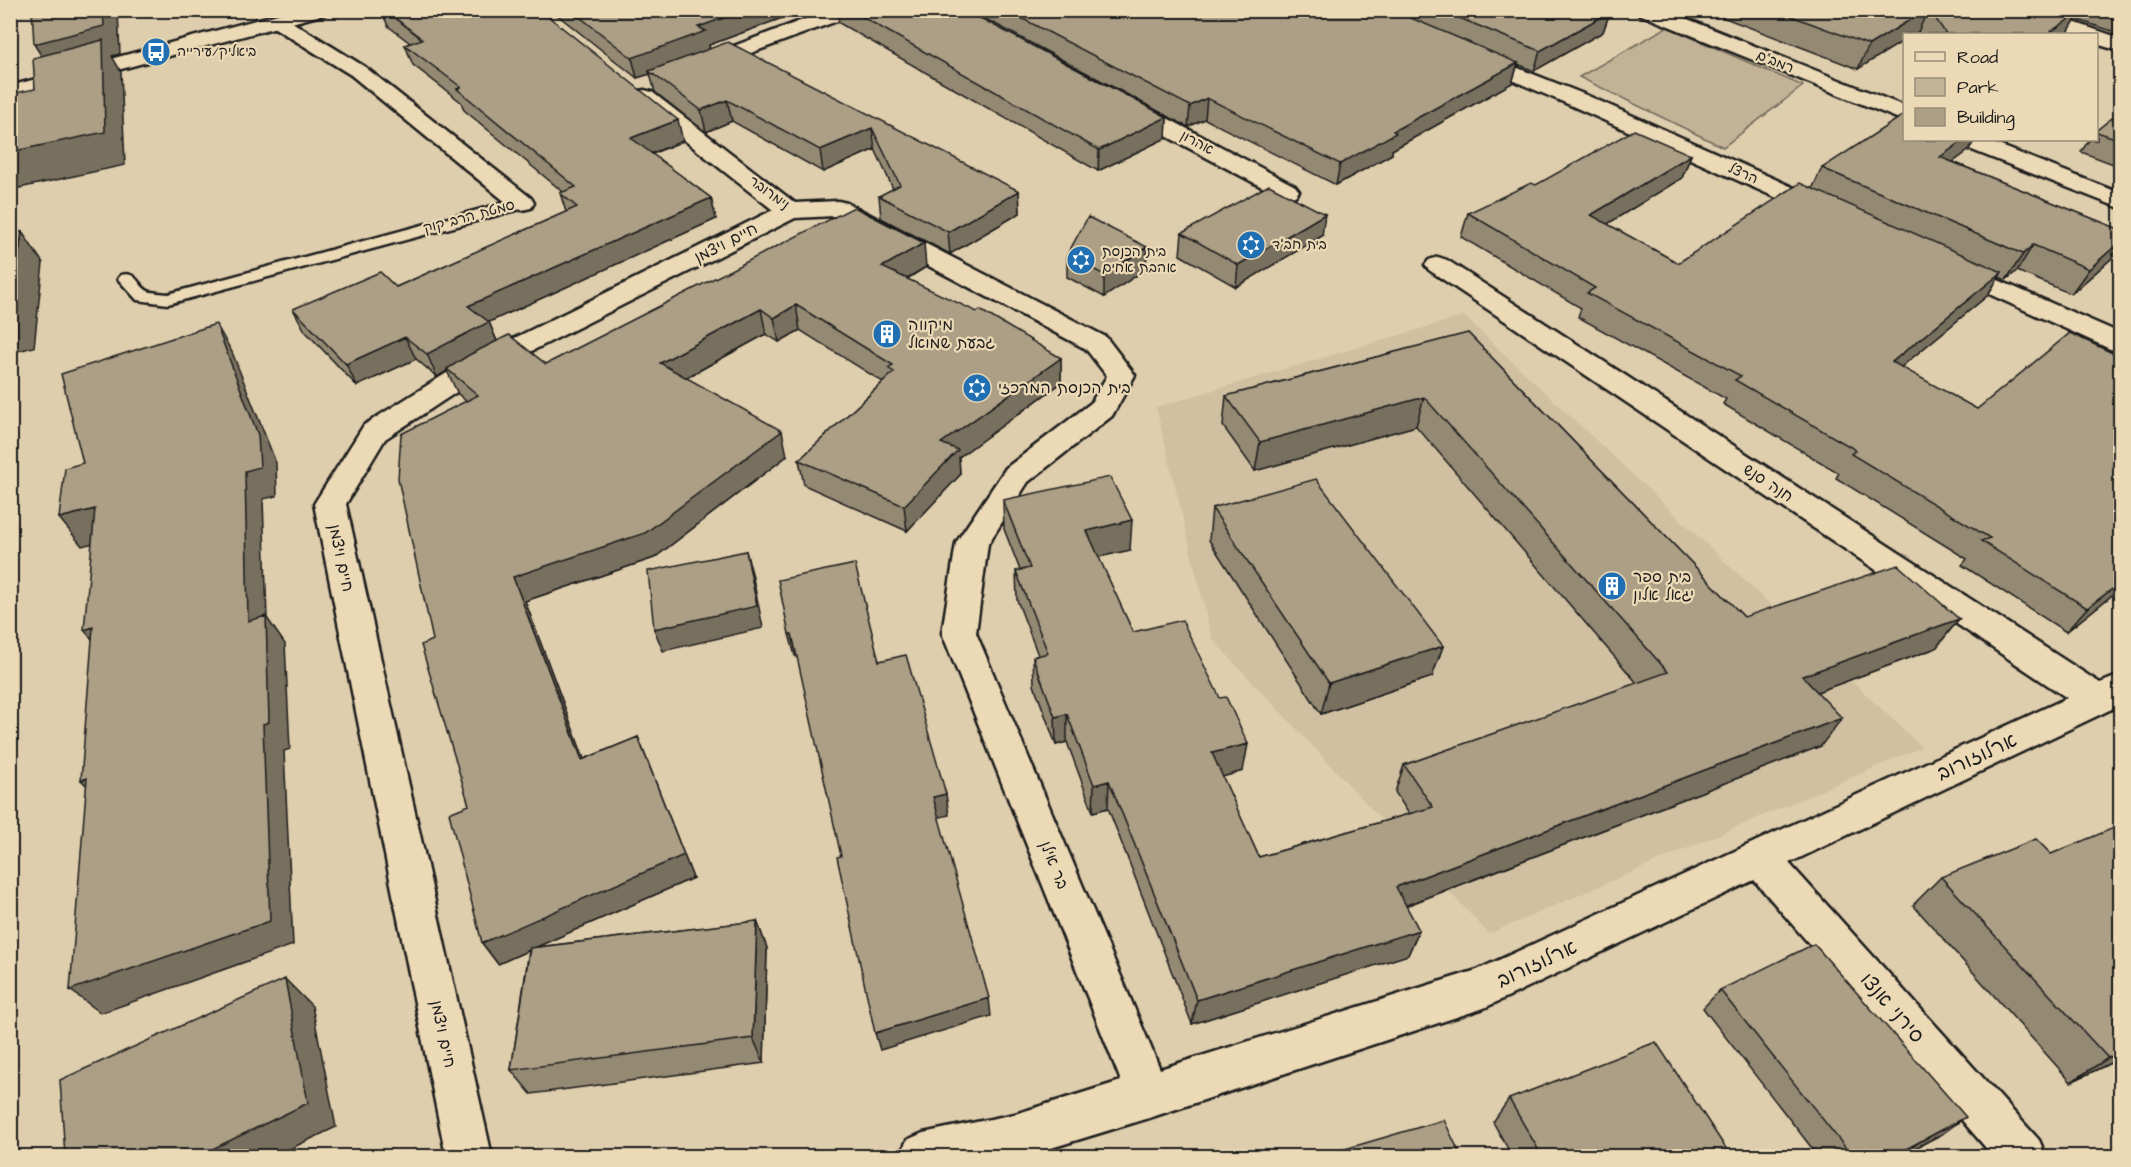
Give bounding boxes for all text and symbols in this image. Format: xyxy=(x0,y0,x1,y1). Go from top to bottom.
legend xyxy=(1903,33,2098,141)
bus stop icon: ביאליק/עירייה xyxy=(140,36,172,68)
place label: ביאליק/עירייה xyxy=(177,42,256,62)
street label: רמב"ם xyxy=(1753,45,1797,79)
text: Road xyxy=(1957,45,1998,70)
text: Park xyxy=(1957,75,1999,100)
text: Building xyxy=(1957,105,2015,131)
street label: אהרון xyxy=(1177,126,1217,160)
street label: הרצל xyxy=(1725,159,1761,189)
street label: נימרובר xyxy=(744,171,794,215)
street label: סמטת הרב קוק xyxy=(421,195,517,239)
street label: חיים ויצמן xyxy=(690,218,762,268)
synagogue icon: בית חב"ד xyxy=(1235,229,1267,261)
place label: בית חב"ד xyxy=(1272,235,1327,255)
place label: בית הכנסת אהבת אחים xyxy=(1102,242,1176,278)
synagogue icon: בית הכנסת אהבת אחים xyxy=(1065,244,1097,276)
place label: מיקווה גבעת שמואל xyxy=(908,314,995,354)
building icon: מיקווה גבעת שמואל xyxy=(871,318,903,350)
synagogue icon: בית הכנסת המרכזי xyxy=(961,372,993,404)
place label: בית הכנסת המרכזי xyxy=(998,377,1131,399)
street label: חנה סנש xyxy=(1739,459,1797,507)
street label: חיים ויצמן xyxy=(323,522,359,594)
place label: בית ספר יגאל אלון xyxy=(1633,566,1694,606)
building icon: בית ספר יגאל אלון xyxy=(1596,570,1628,602)
street label: ארלוזורוב xyxy=(1932,726,2022,788)
street label: בר אילן xyxy=(1034,838,1074,892)
street label: ארלוזורוב xyxy=(1492,933,1582,995)
street label: סירני אנצו xyxy=(1853,967,1931,1049)
street label: חיים ויצמן xyxy=(425,998,461,1070)

